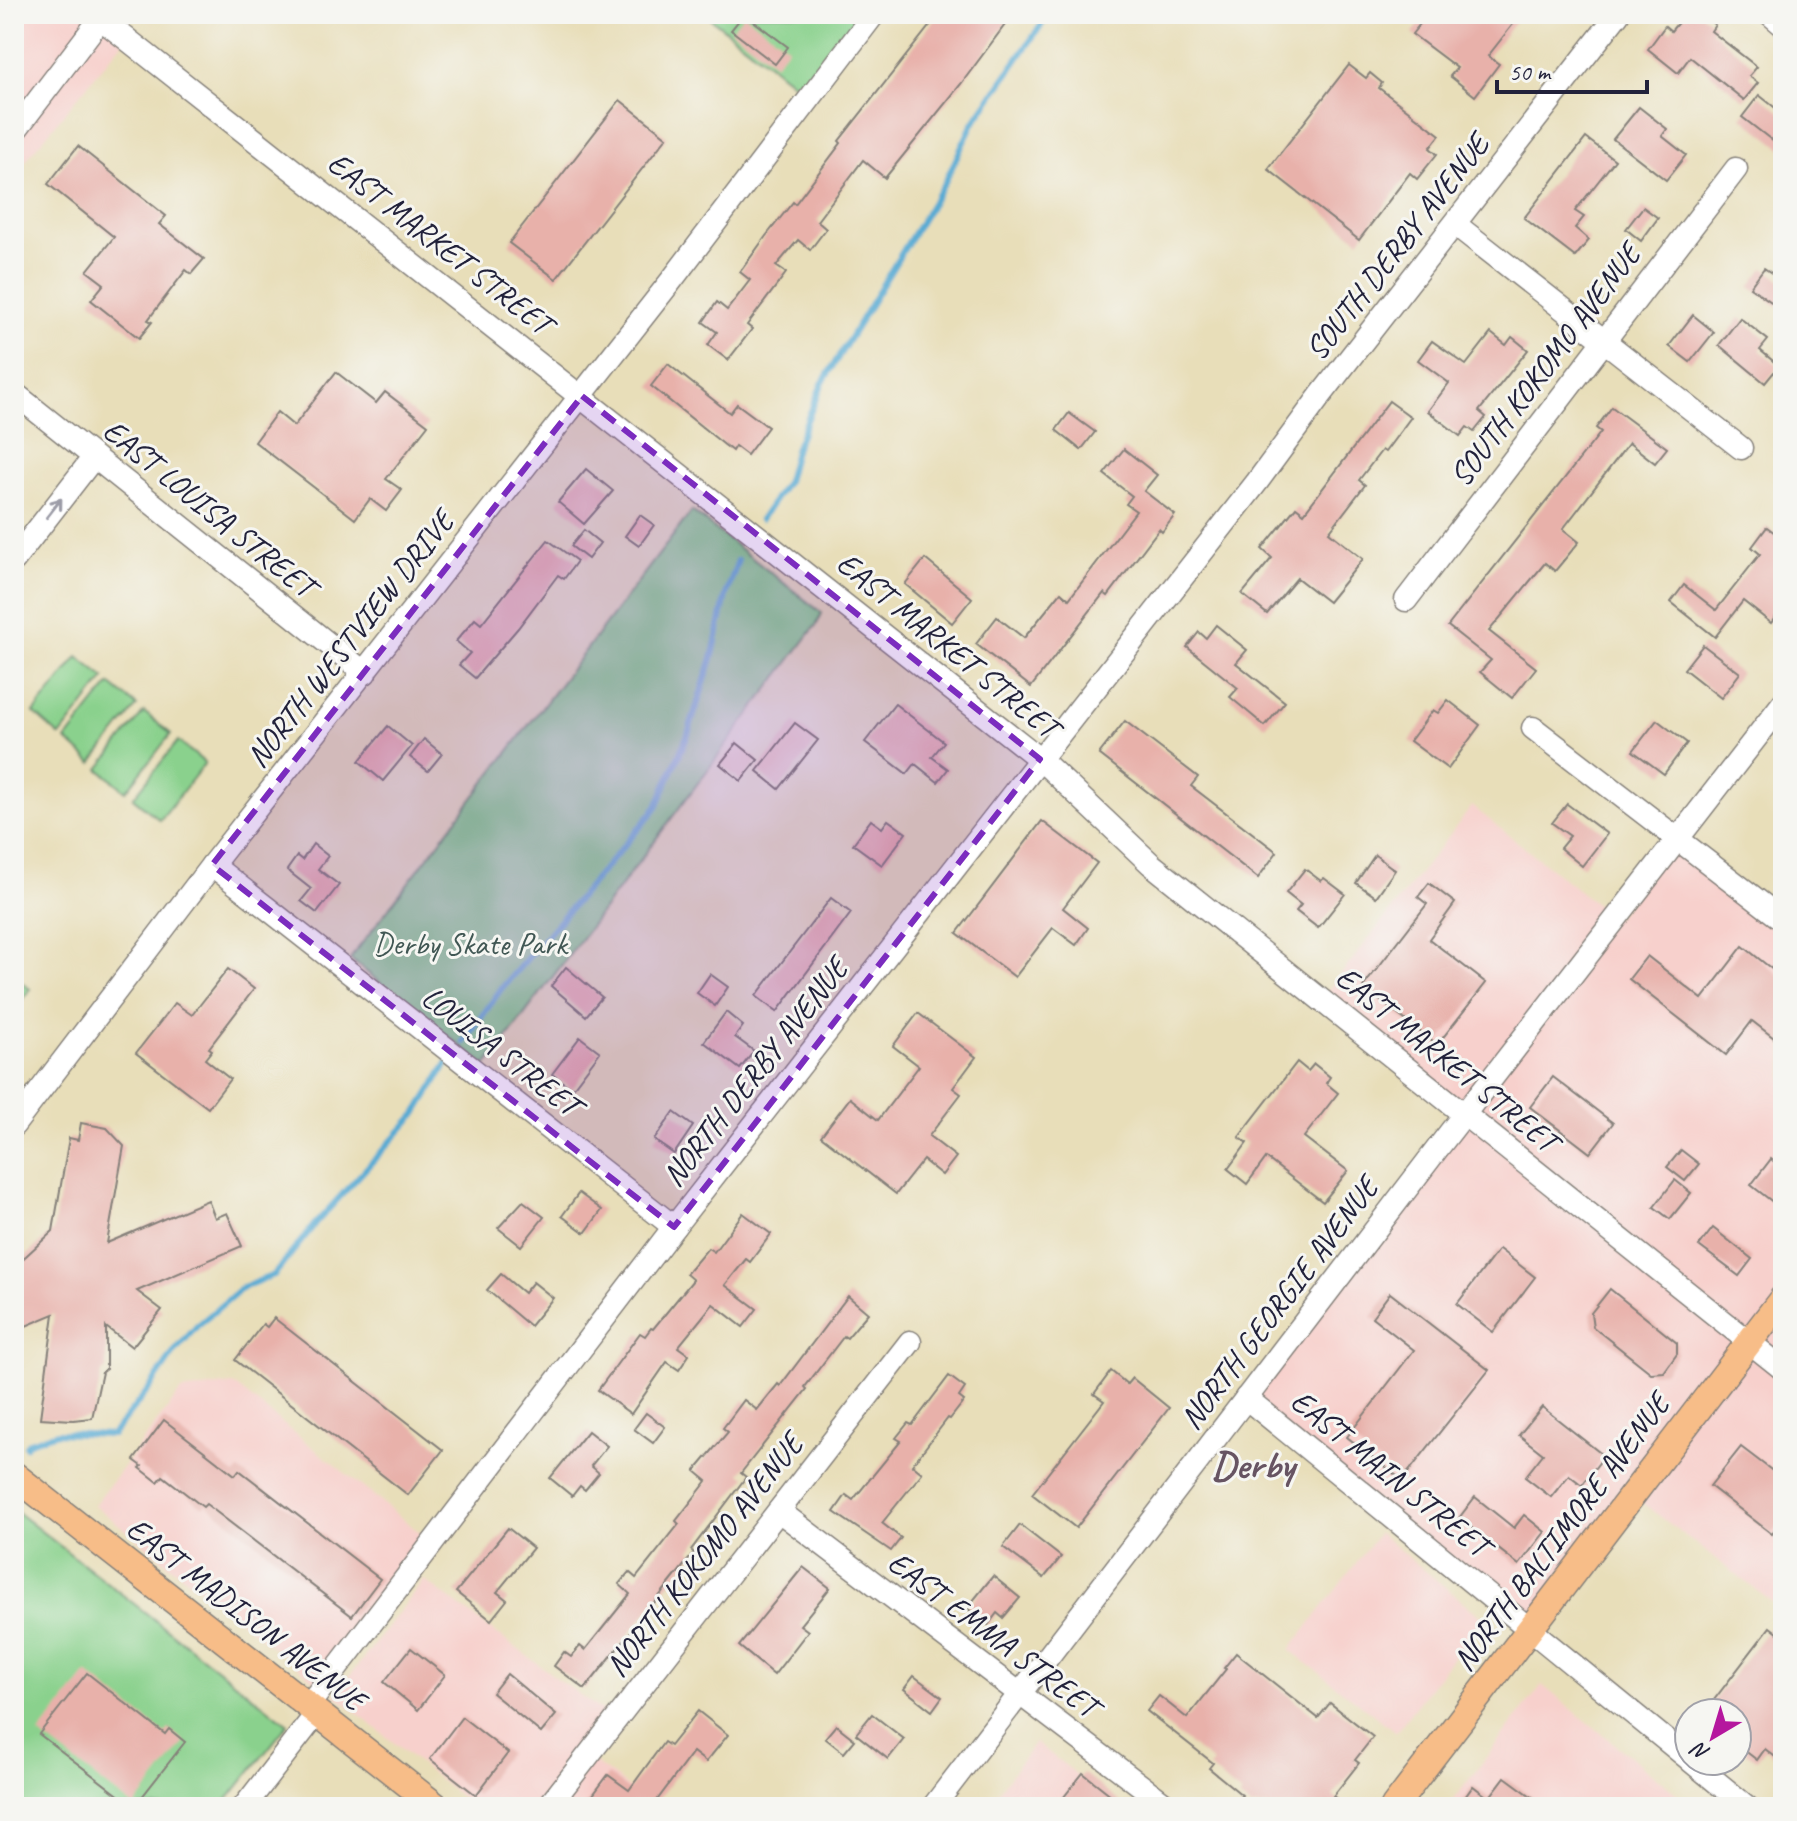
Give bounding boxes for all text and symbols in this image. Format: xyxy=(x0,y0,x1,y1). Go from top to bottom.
scale bar xyxy=(1497,44,1647,94)
text: 50 m xyxy=(1509,57,1552,87)
street label: SOUTH DERBY AVENUE xyxy=(1296,122,1501,368)
street label: EAST MARKET STREET xyxy=(319,142,566,348)
street label: SOUTH KOKOMO AVENUE xyxy=(1440,232,1652,495)
street label: EAST LOUISA STREET xyxy=(95,410,329,611)
one-way arrow xyxy=(45,498,62,519)
street label: NORTH WESTVIEW DRIVE xyxy=(237,499,466,776)
street label: EAST MARKET STREET xyxy=(828,543,1072,751)
park label: Derby Skate Park xyxy=(373,923,569,964)
street label: NORTH DERBY AVENUE xyxy=(653,946,860,1195)
street label: EAST MARKET STREET xyxy=(1327,957,1571,1165)
street label: LOUISA STREET xyxy=(414,976,595,1131)
street label: NORTH GEORGIE AVENUE xyxy=(1171,1165,1390,1437)
street label: EAST MAIN STREET xyxy=(1283,1380,1503,1570)
street label: NORTH BALTIMORE AVENUE xyxy=(1443,1381,1681,1679)
street label: NORTH KOKOMO AVENUE xyxy=(596,1421,815,1685)
district label: Derby xyxy=(1211,1440,1299,1490)
street label: EAST MADISON AVENUE xyxy=(118,1508,377,1723)
street label: EAST EMMA STREET xyxy=(880,1542,1112,1731)
north arrow xyxy=(1673,1697,1753,1777)
text: N xyxy=(1685,1735,1715,1767)

